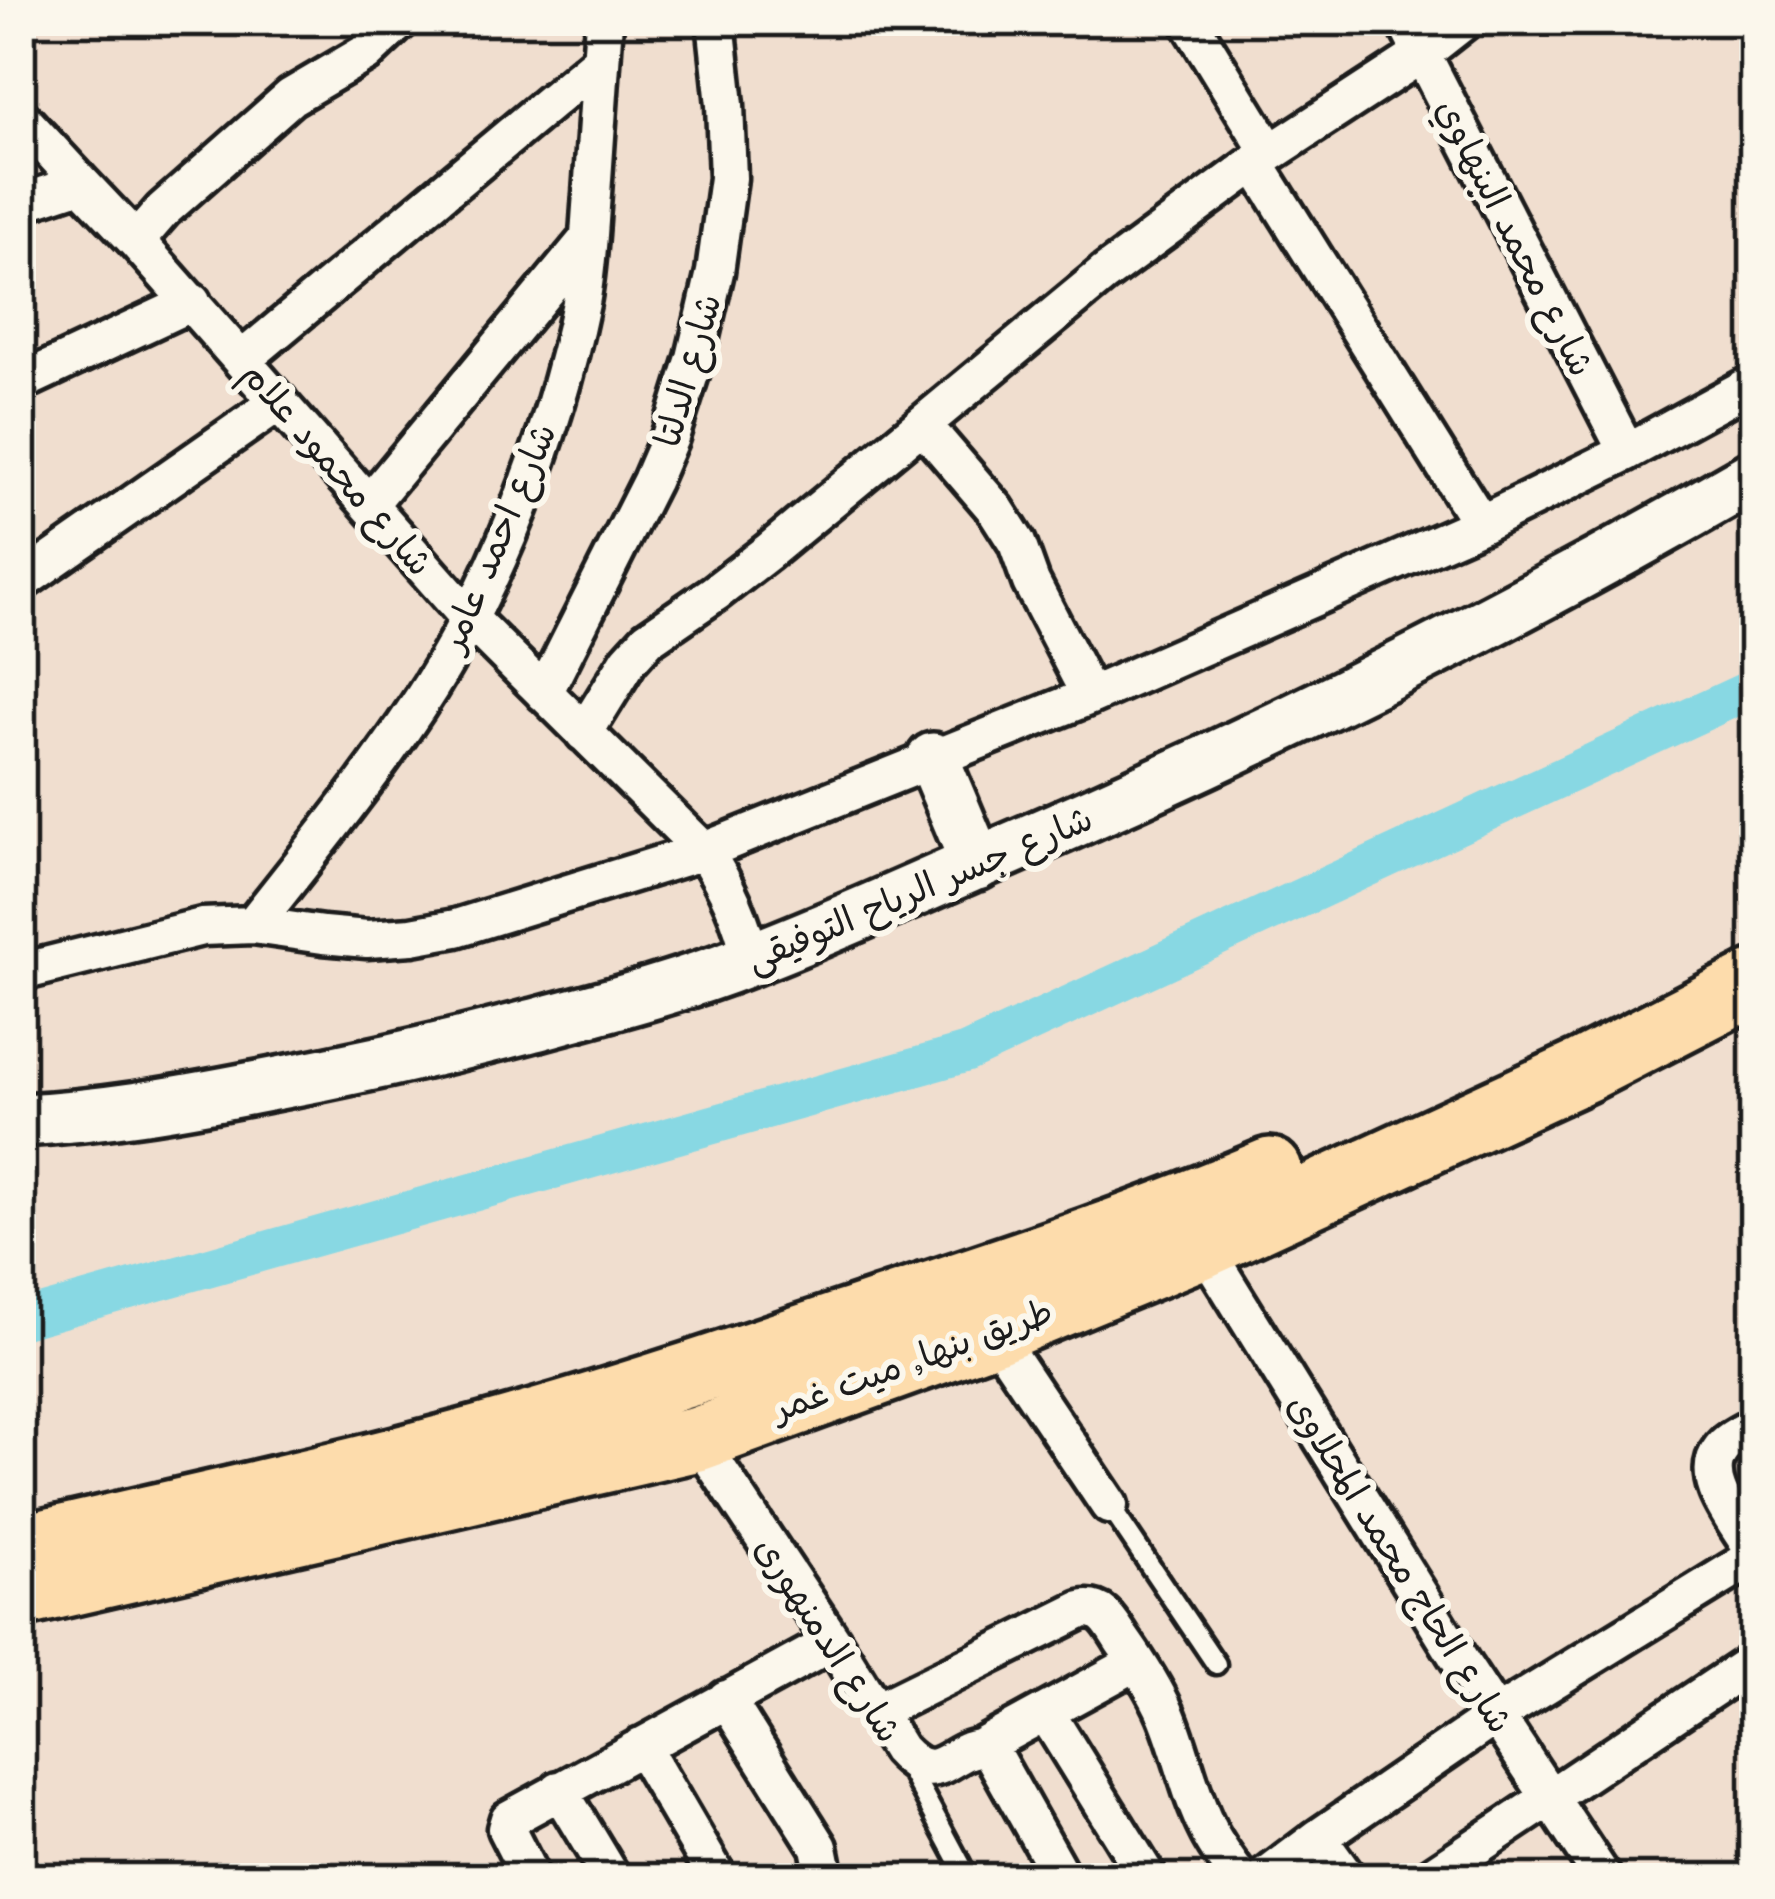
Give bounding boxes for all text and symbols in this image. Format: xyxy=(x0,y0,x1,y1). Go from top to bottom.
street label: شارع محمد البنهاوي xyxy=(1424,90,1608,385)
street label: شارع الدلتا xyxy=(641,288,734,453)
street label: شارع محمود علام xyxy=(229,350,445,588)
street label: شارع احمد عامر xyxy=(425,415,569,662)
street label: شارع جسر الرياح التوفيقى xyxy=(738,792,1100,985)
street label: طريق بنها, ميت غمر xyxy=(762,1285,1058,1431)
street label: شارع الحاج محمد المحلاوى xyxy=(1275,1384,1526,1743)
street label: شارع الدمنهورى xyxy=(743,1526,914,1752)

